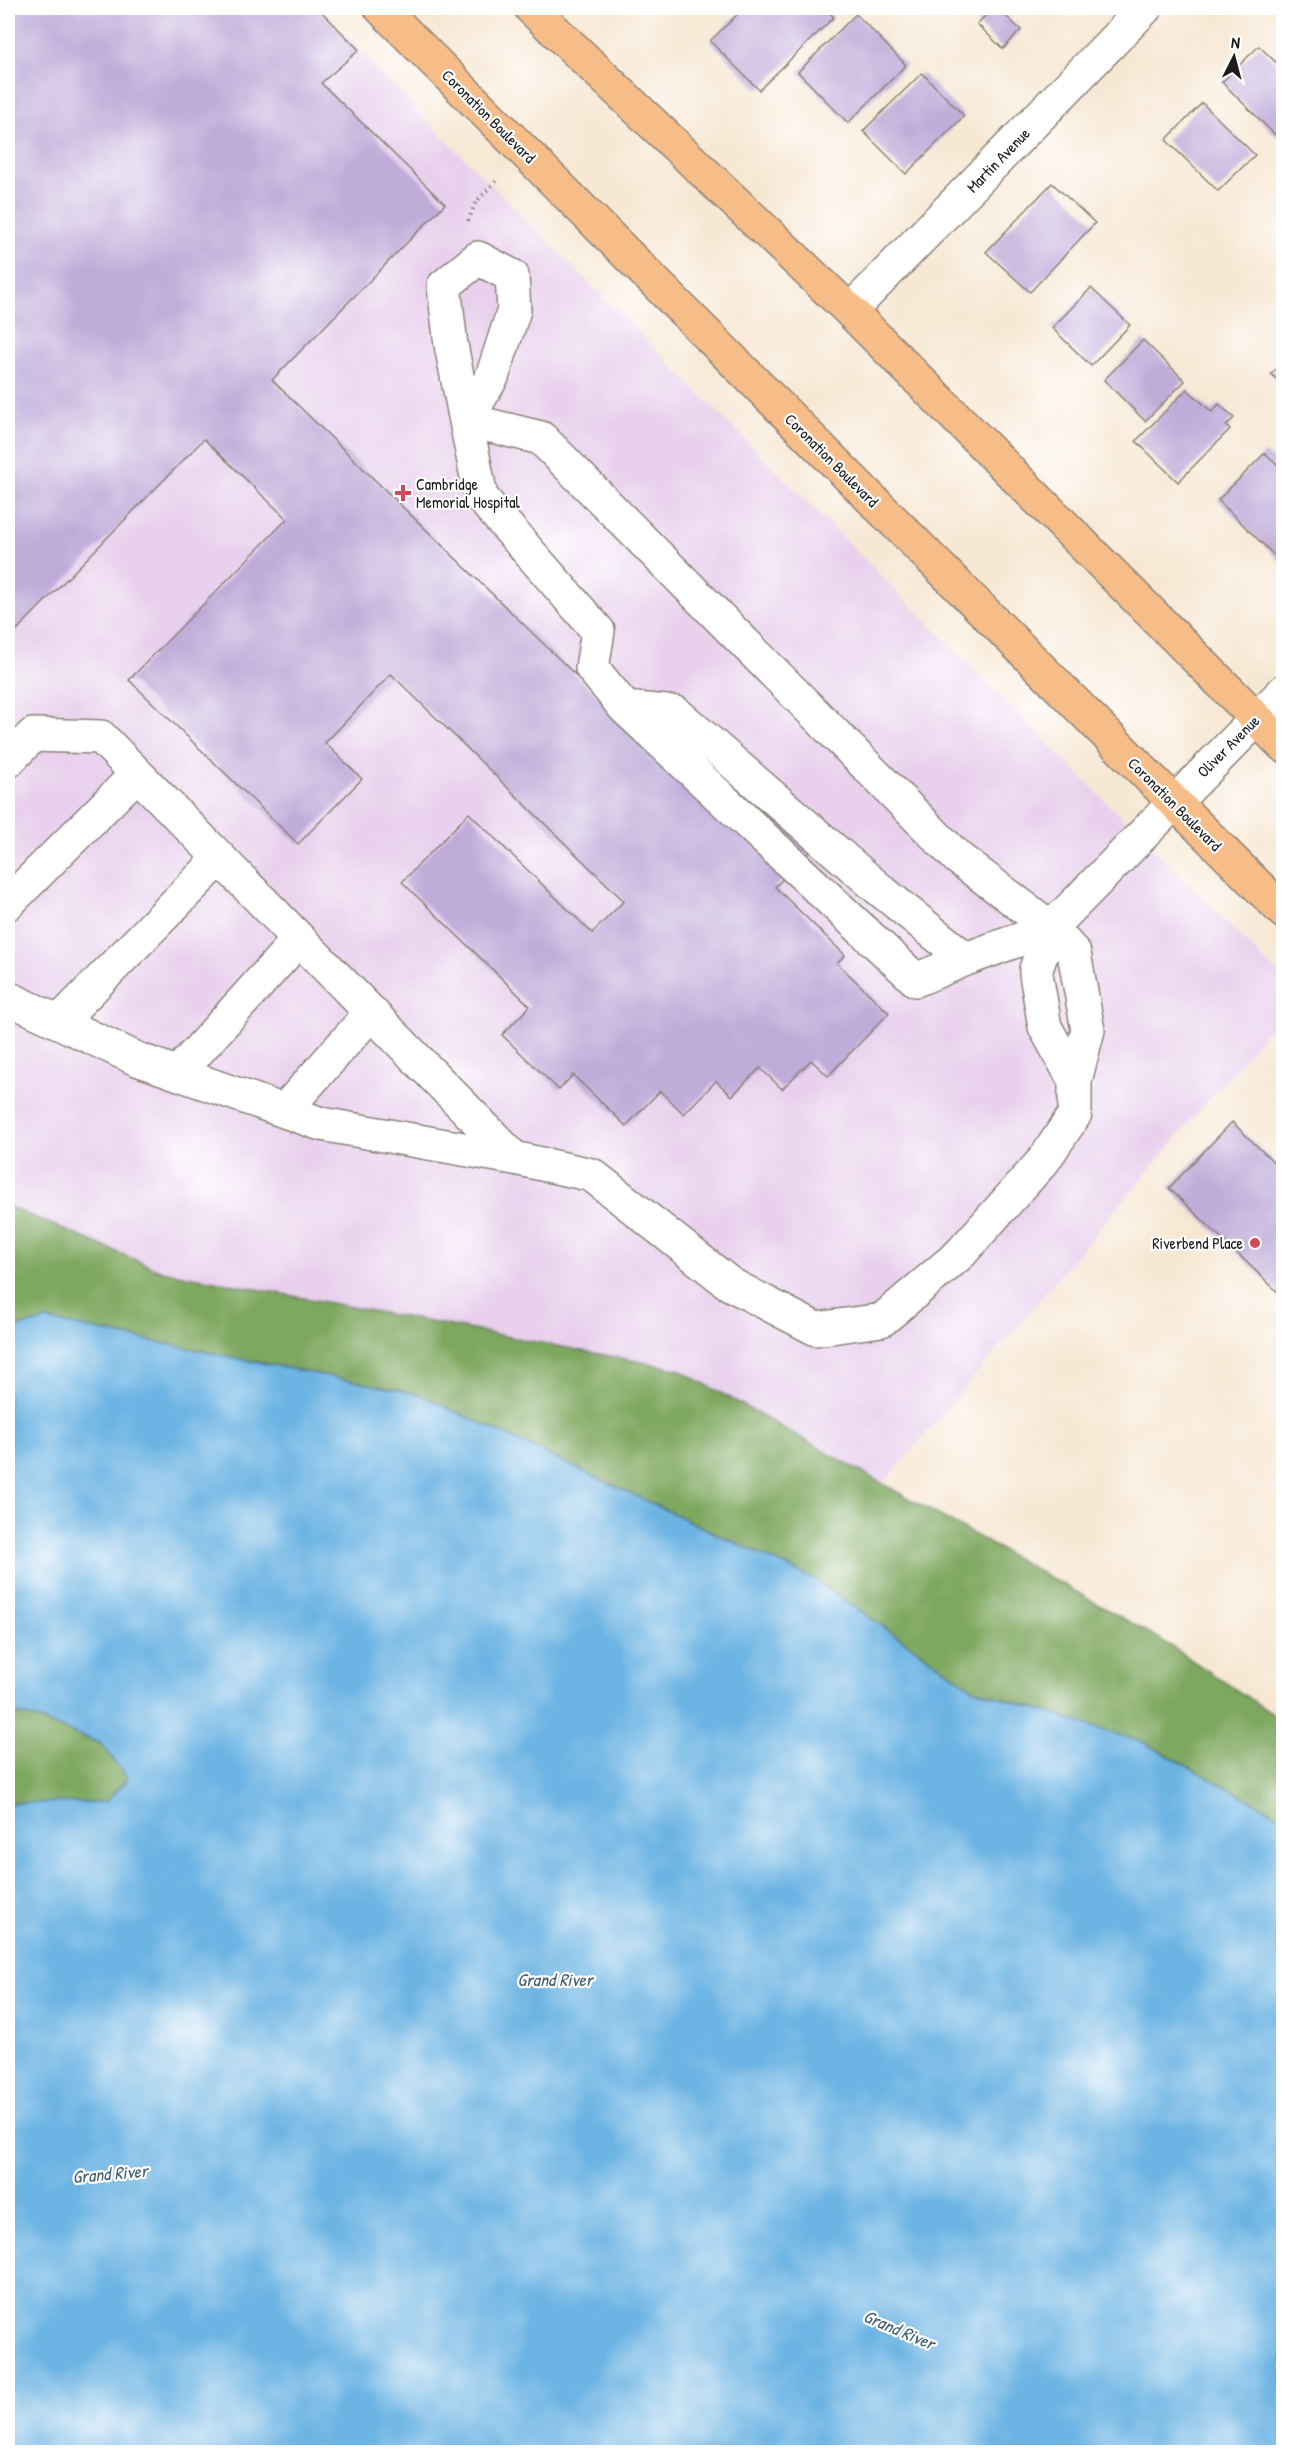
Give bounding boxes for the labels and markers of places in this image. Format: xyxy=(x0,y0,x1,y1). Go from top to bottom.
place label: Cambridge Memorial Hospital xyxy=(416,473,520,513)
marker: Cambridge Memorial Hospital xyxy=(394,484,412,502)
place label: Riverbend Place xyxy=(1152,1232,1244,1254)
marker: Riverbend Place xyxy=(1248,1236,1262,1250)

